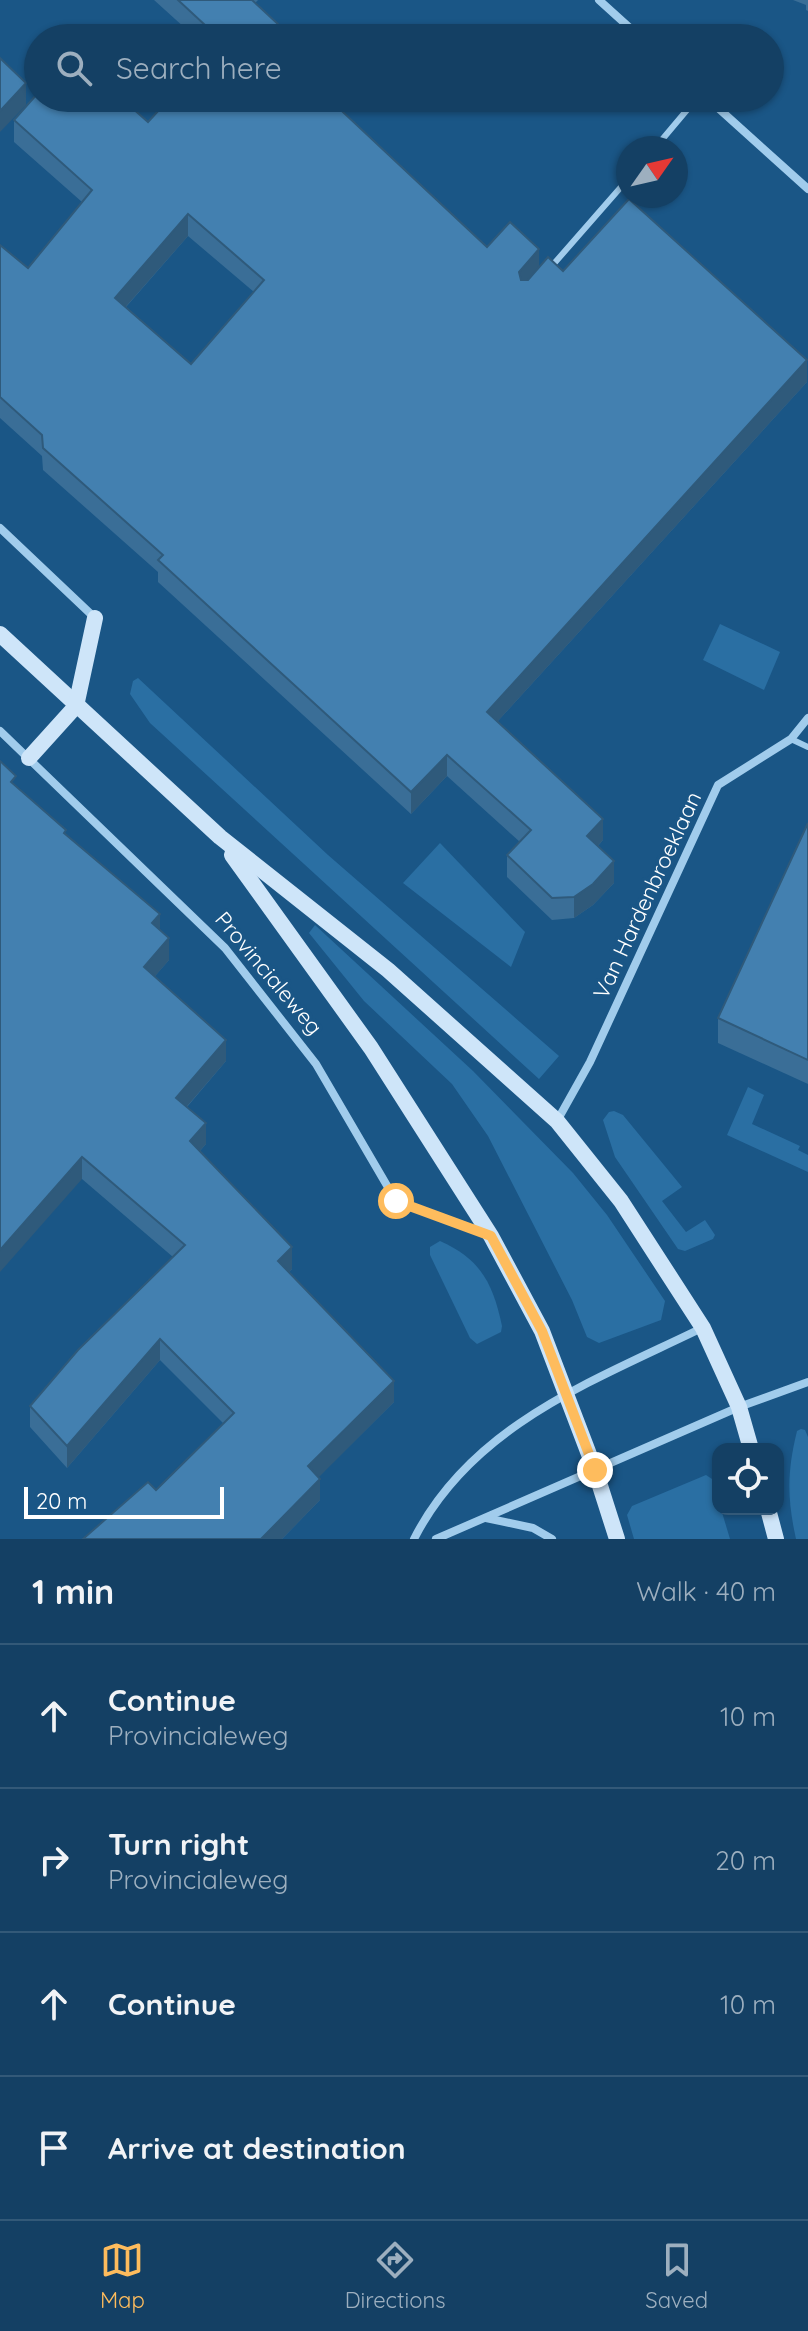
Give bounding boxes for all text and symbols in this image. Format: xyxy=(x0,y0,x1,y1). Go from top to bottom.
search box xyxy=(24,24,784,112)
icon: search xyxy=(52,46,96,90)
text: Search here xyxy=(116,49,282,87)
north arrow xyxy=(616,136,688,208)
street label: Van Hardenbroeklaan xyxy=(587,787,707,1003)
street label: Provincialeweg xyxy=(209,906,329,1040)
route start xyxy=(378,1183,414,1219)
map controls xyxy=(712,1443,784,1515)
button: locate xyxy=(712,1443,784,1515)
route end xyxy=(577,1452,613,1488)
scale bar xyxy=(24,1483,224,1519)
text: 20 m xyxy=(36,1487,87,1515)
text: 1 min xyxy=(32,1570,114,1613)
text: Walk · 40 m xyxy=(636,1575,776,1608)
text: Continue xyxy=(108,1681,236,1719)
icon: ahead xyxy=(32,1694,76,1738)
text: 10 m xyxy=(720,1700,776,1733)
text: Provincialeweg xyxy=(108,1719,288,1752)
text: Turn right xyxy=(108,1825,249,1863)
icon: right xyxy=(32,1838,76,1882)
text: 20 m xyxy=(715,1844,776,1877)
text: Provincialeweg xyxy=(108,1863,288,1896)
icon: ahead xyxy=(32,1982,76,2026)
text: Continue xyxy=(108,1985,236,2023)
text: 10 m xyxy=(720,1988,776,2021)
icon: arrive xyxy=(32,2126,76,2170)
text: Arrive at destination xyxy=(108,2129,406,2167)
tab: Map xyxy=(100,2238,145,2314)
tab: Directions xyxy=(345,2238,445,2314)
tab: Saved xyxy=(645,2238,708,2314)

